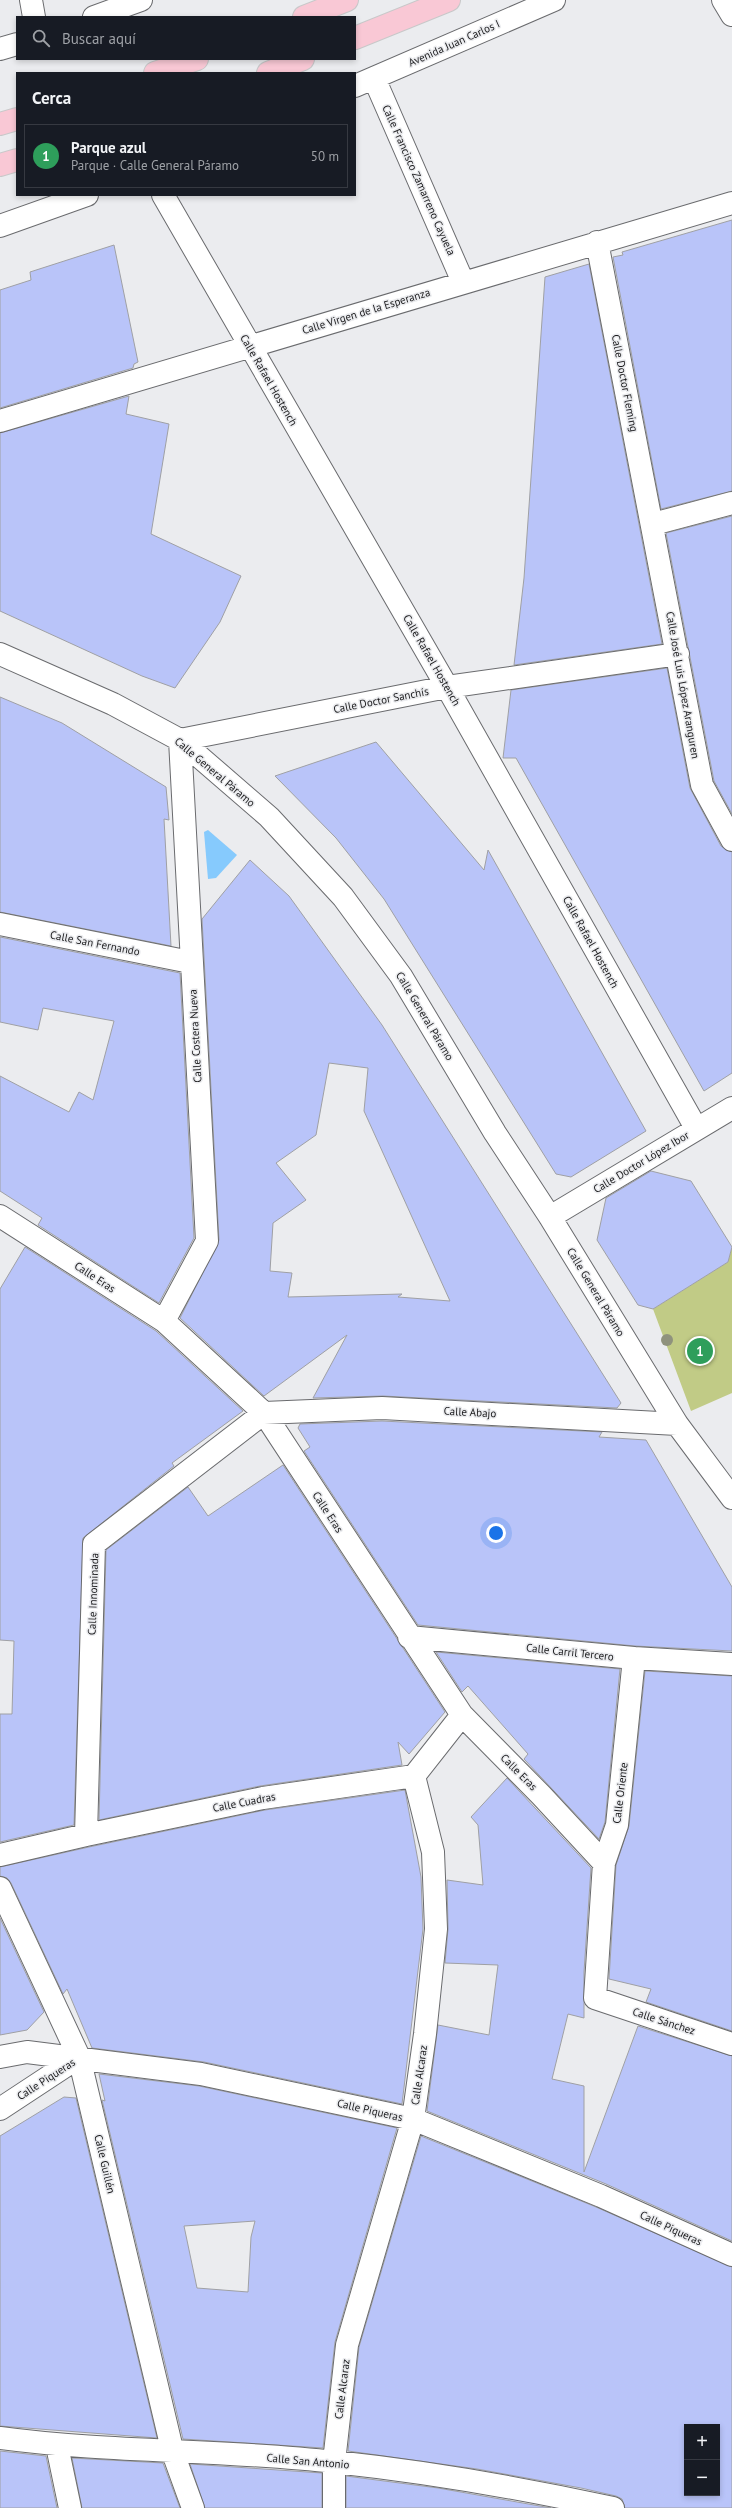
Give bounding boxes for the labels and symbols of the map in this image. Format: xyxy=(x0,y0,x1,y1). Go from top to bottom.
street label: Avenida Juan Carlos I xyxy=(406,17,502,69)
street label: Calle Francisco Zamarreno Cayuela xyxy=(379,102,459,258)
street label: Calle Virgen de la Esperanza xyxy=(300,285,432,337)
street label: Calle Rafael Hostench xyxy=(237,332,301,428)
street label: Calle Doctor Fleming xyxy=(609,333,641,433)
street label: Calle José Luis López Aranguren xyxy=(663,610,703,760)
street label: Calle Rafael Hostench xyxy=(400,612,464,708)
street label: Calle Doctor Sanchís xyxy=(332,684,430,716)
street label: Calle General Páramo xyxy=(172,734,258,810)
street label: Calle Rafael Hostench xyxy=(560,893,622,991)
street label: Calle San Fernando xyxy=(49,927,141,959)
street label: Calle General Páramo xyxy=(393,969,457,1063)
street label: Calle Costera Nueva xyxy=(186,989,204,1083)
street label: Calle Doctor López Ibor xyxy=(591,1128,692,1196)
street label: Calle General Páramo xyxy=(564,1245,628,1339)
street label: Calle Eras xyxy=(72,1259,118,1296)
pin: 1 xyxy=(687,1336,713,1366)
street label: Calle Abajo xyxy=(443,1404,497,1420)
street label: Calle Eras xyxy=(310,1489,347,1535)
your location xyxy=(486,1523,506,1543)
street label: Calle Innominada xyxy=(85,1553,101,1635)
street label: Calle Carril Tercero xyxy=(525,1640,615,1664)
street label: Calle Eras xyxy=(498,1751,541,1794)
street label: Calle Oriente xyxy=(609,1761,631,1824)
street label: Calle Cuadras xyxy=(211,1789,277,1815)
street label: Calle Sánchez xyxy=(631,2004,697,2038)
street label: Calle Alcaraz xyxy=(408,2044,430,2106)
street label: Calle Piqueras xyxy=(14,2055,78,2103)
street label: Calle Piqueras xyxy=(336,2096,404,2124)
street label: Calle Guillén xyxy=(91,2133,119,2195)
street label: Calle Piqueras xyxy=(638,2208,705,2249)
street label: Calle Alcaraz xyxy=(331,2358,353,2420)
street label: Calle San Antonio xyxy=(266,2450,350,2472)

